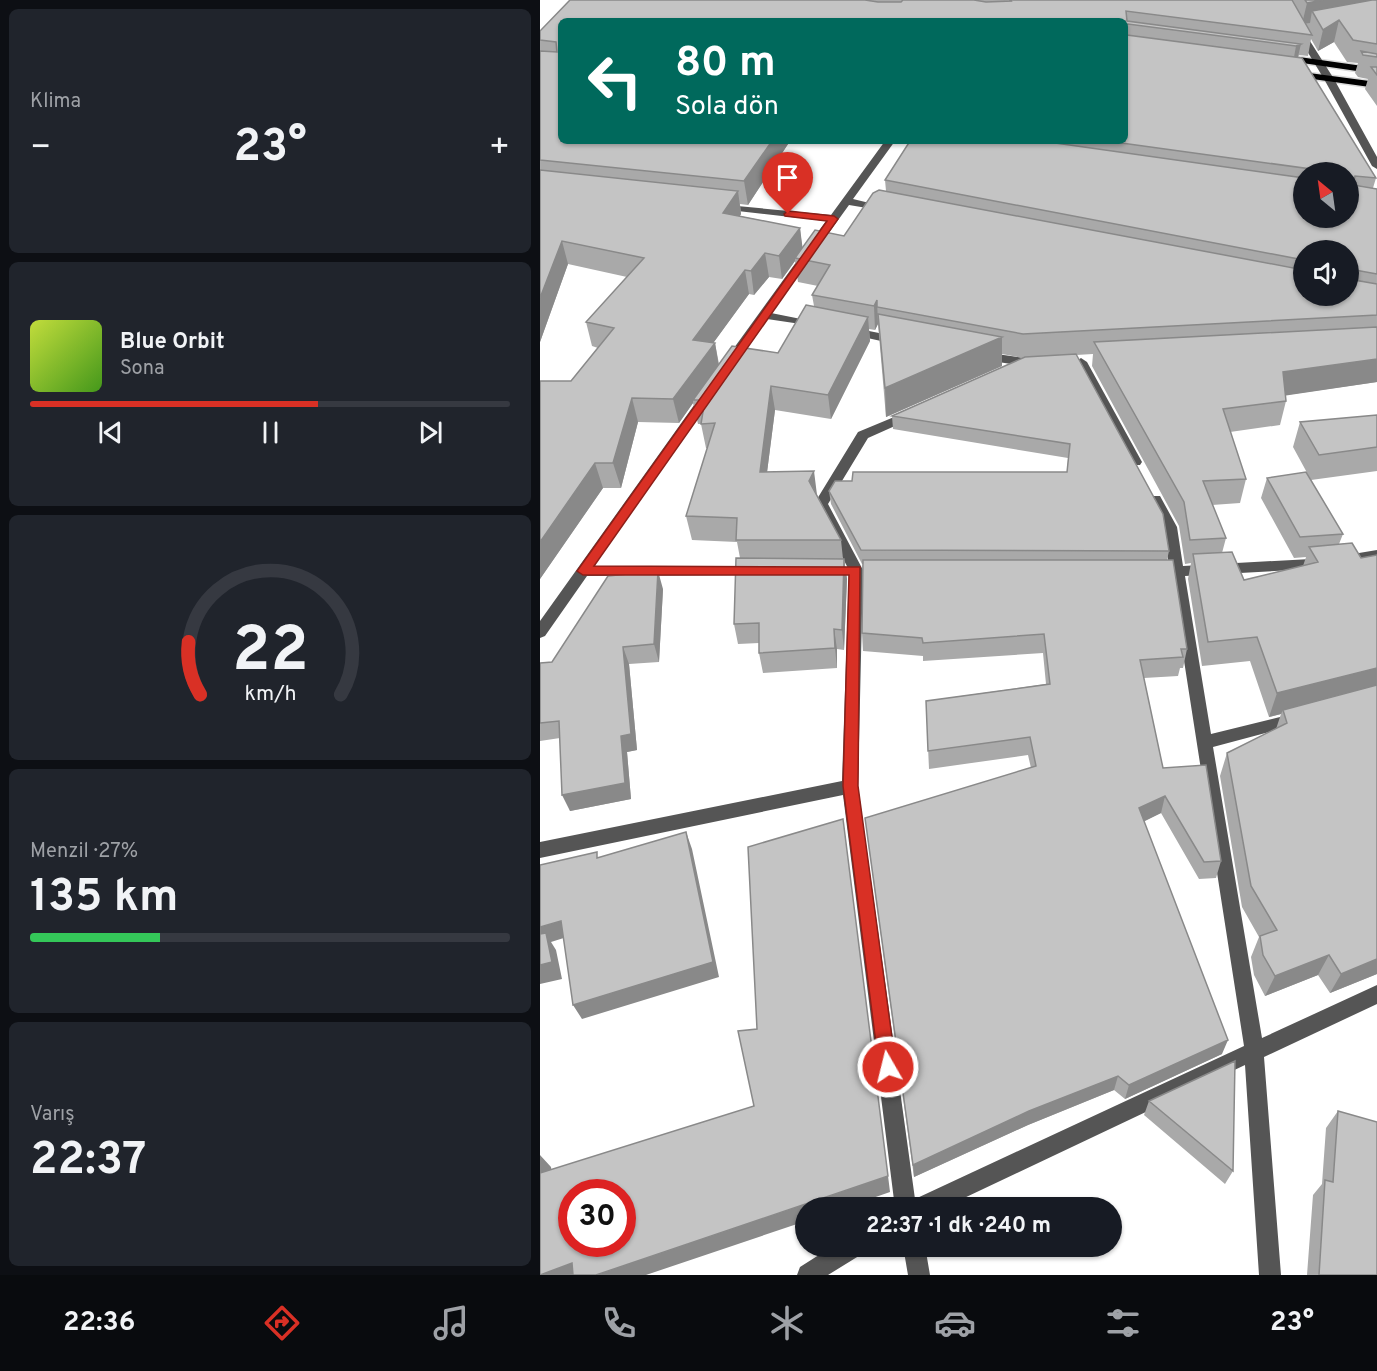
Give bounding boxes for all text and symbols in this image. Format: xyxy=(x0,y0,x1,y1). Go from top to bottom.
text: 80 m xyxy=(675,38,776,91)
icon: left xyxy=(576,42,654,120)
text: Klima xyxy=(30,89,81,115)
text: Sola dön xyxy=(675,90,779,124)
text: 23° xyxy=(233,120,307,177)
text: − xyxy=(30,128,51,170)
text: + xyxy=(489,128,510,170)
pin xyxy=(762,152,813,214)
icon: arrive xyxy=(771,161,804,194)
north arrow xyxy=(1293,162,1359,228)
map controls xyxy=(1293,162,1359,306)
button: sound xyxy=(1293,240,1359,306)
text: Blue Orbit xyxy=(120,329,225,356)
text: Sona xyxy=(120,356,165,382)
icon: previous xyxy=(94,416,127,449)
icon: pause xyxy=(254,416,287,449)
icon: next xyxy=(414,416,447,449)
text: 22 xyxy=(232,614,308,693)
text: km/h xyxy=(244,681,296,708)
text: Menzil · 27% xyxy=(30,839,138,865)
text: 135 km xyxy=(30,870,178,927)
position arrow xyxy=(856,1035,920,1099)
text: Varış xyxy=(30,1102,75,1128)
text: 22:37 xyxy=(30,1133,146,1190)
speed limit sign: 30 xyxy=(558,1179,636,1257)
text: 22:37 · 1 dk · 240 m xyxy=(866,1213,1051,1240)
icon: directions xyxy=(261,1302,303,1344)
icon: music xyxy=(430,1302,472,1344)
icon: phone xyxy=(598,1302,640,1344)
icon: climate xyxy=(766,1302,808,1344)
icon: car xyxy=(934,1302,976,1344)
icon: filters xyxy=(1102,1302,1144,1344)
text: 22:36 xyxy=(63,1306,135,1340)
text: 23° xyxy=(1270,1306,1314,1340)

